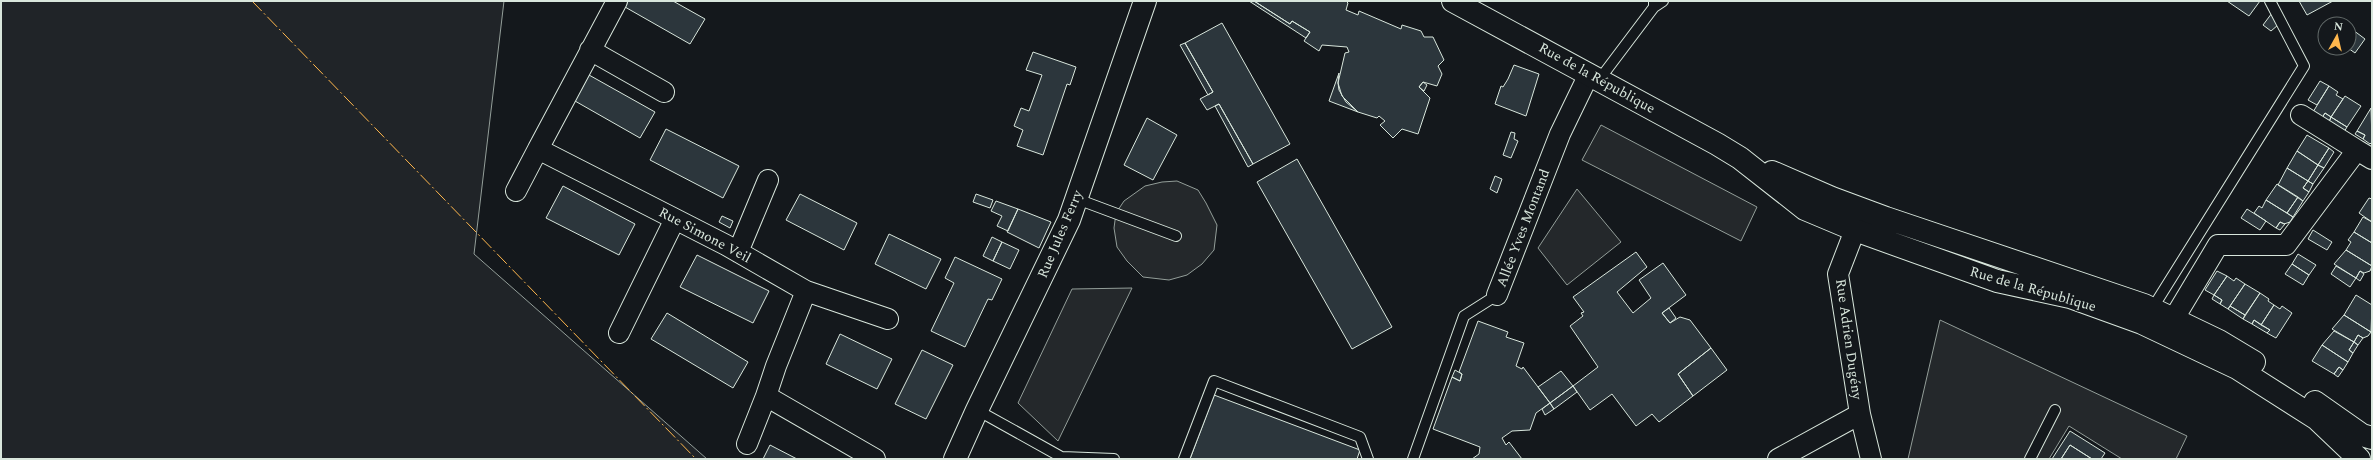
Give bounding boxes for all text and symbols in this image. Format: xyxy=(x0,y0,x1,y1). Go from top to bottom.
north arrow xyxy=(2317,16,2357,56)
text: N xyxy=(2333,18,2344,36)
street label: Rue de la République xyxy=(1535,37,1659,119)
street label: Allée Yves Montand xyxy=(1491,166,1555,290)
street label: Rue Jules Ferry xyxy=(1032,186,1088,281)
street label: Rue Simone Veil xyxy=(655,202,755,268)
street label: Rue de la République xyxy=(1967,261,2099,317)
street label: Rue Adrien Dugény xyxy=(1830,277,1868,402)

